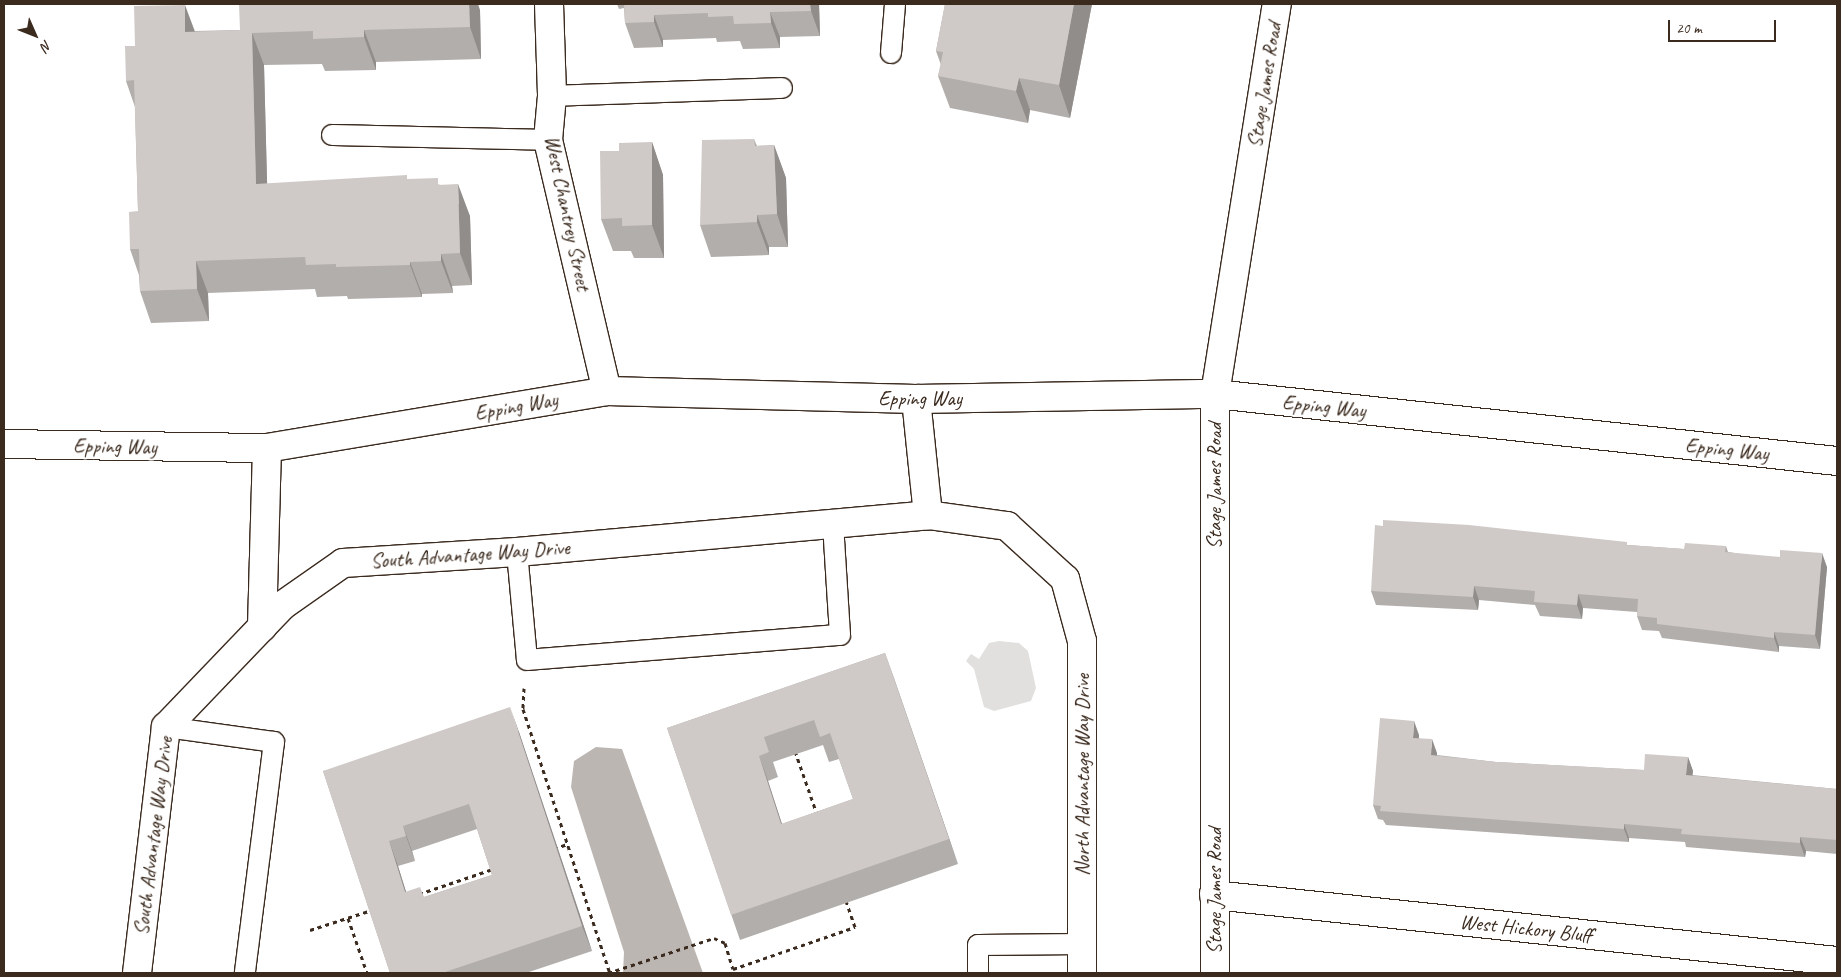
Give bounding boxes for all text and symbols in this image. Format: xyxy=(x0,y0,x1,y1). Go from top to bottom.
north arrow xyxy=(10,10,60,60)
scale bar xyxy=(1671,10,1778,42)
text: 20 m xyxy=(1676,19,1702,38)
street label: Stage James Road xyxy=(1242,20,1286,150)
text: N xyxy=(37,37,55,55)
street label: West Chantrey Street xyxy=(539,133,597,293)
street label: Epping Way xyxy=(878,385,962,411)
street label: Epping Way xyxy=(472,386,560,426)
street label: Epping Way xyxy=(1281,389,1367,423)
street label: Stage James Road xyxy=(1201,422,1227,550)
street label: Epping Way xyxy=(1684,432,1770,466)
street label: Epping Way xyxy=(73,433,157,459)
street label: South Advantage Way Drive xyxy=(370,534,570,574)
street label: North Advantage Way Drive xyxy=(1069,674,1095,876)
street label: South Advantage Way Drive xyxy=(128,735,178,937)
street label: Stage James Road xyxy=(1201,827,1227,955)
street label: West Hickory Bluff xyxy=(1459,909,1593,947)

